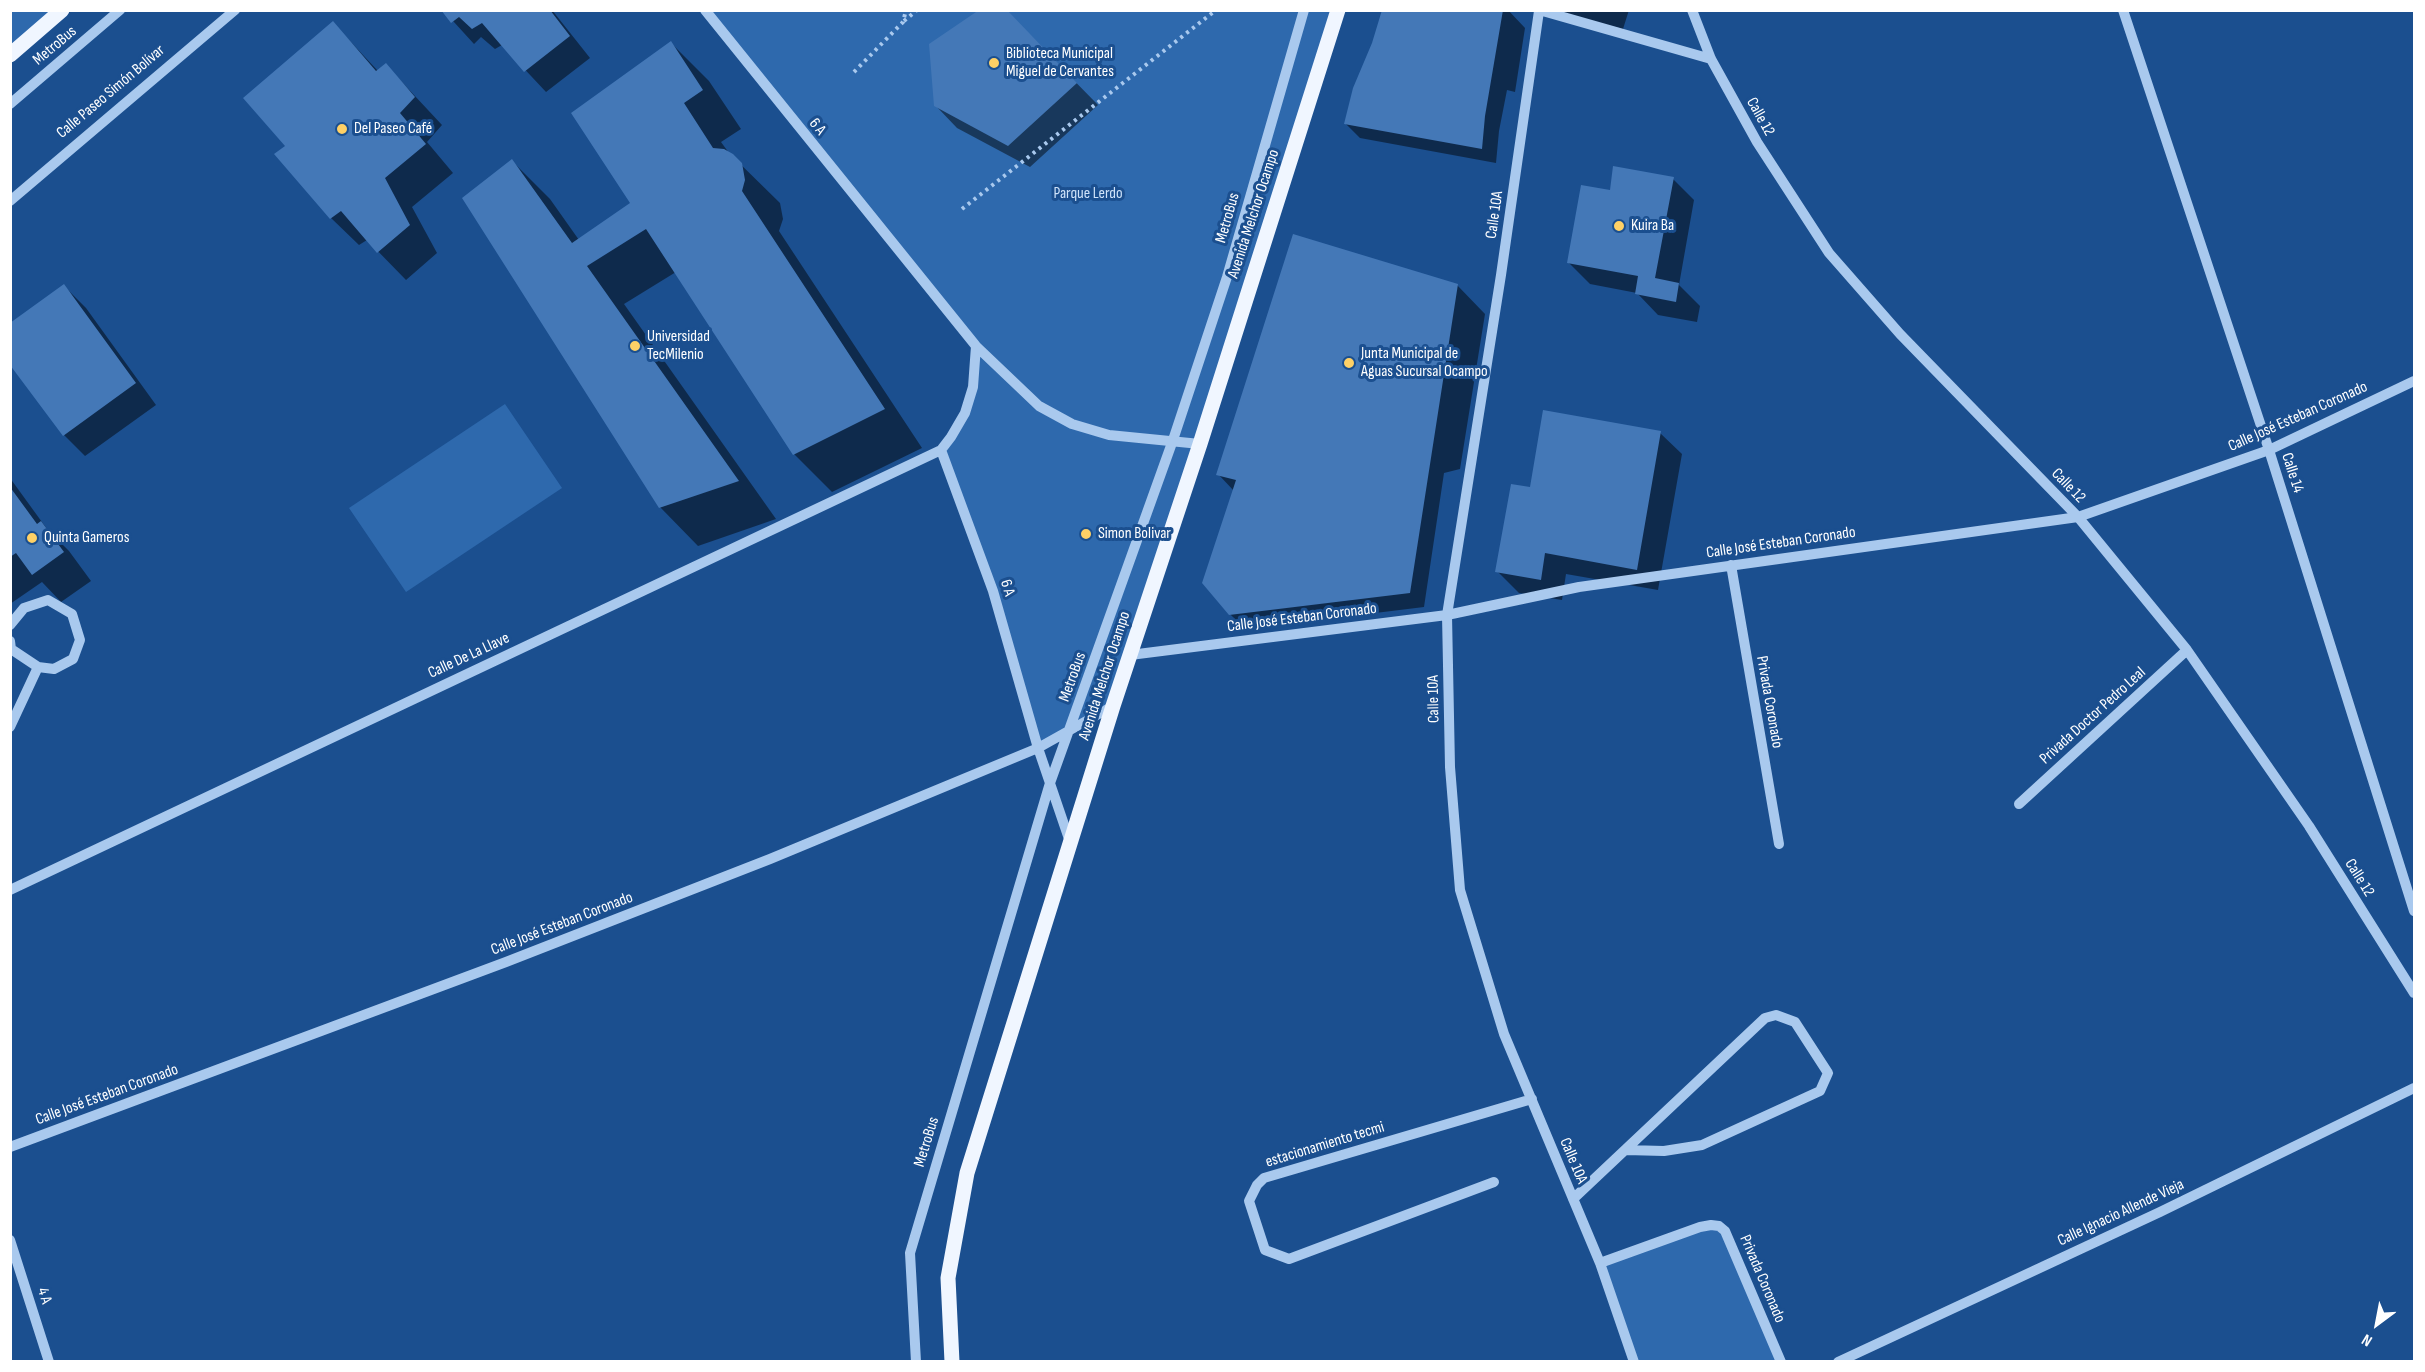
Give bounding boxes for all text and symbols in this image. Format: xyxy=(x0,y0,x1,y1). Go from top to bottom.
street label: MetroBus xyxy=(29,22,81,70)
street label: Calle Paseo Simón Bolívar xyxy=(53,41,169,143)
place label: Biblioteca Municipal Miguel de Cervantes xyxy=(1006,44,1114,82)
marker: Biblioteca Municipal Miguel de Cervantes xyxy=(987,56,1001,70)
street label: Calle 12 xyxy=(1742,94,1778,140)
street label: 6 A xyxy=(804,115,830,139)
place label: Del Paseo Café xyxy=(354,119,432,139)
marker: Del Paseo Café xyxy=(335,122,349,136)
street label: Avenida Melchor Ocampo xyxy=(1224,147,1284,281)
park label: Parque Lerdo xyxy=(1053,184,1123,204)
street label: Calle 10A xyxy=(1482,190,1508,240)
street label: MetroBus xyxy=(1212,191,1244,245)
place label: Kuira Ba xyxy=(1631,216,1674,236)
marker: Kuira Ba xyxy=(1612,219,1626,233)
place label: Universidad TecMilenio xyxy=(647,327,710,365)
marker: Universidad TecMilenio xyxy=(628,339,642,353)
place label: Junta Municipal de Aguas Sucursal Ocampo xyxy=(1361,344,1488,382)
marker: Junta Municipal de Aguas Sucursal Ocampo xyxy=(1342,356,1356,370)
street label: Calle José Esteban Coronado xyxy=(2225,378,2371,456)
street label: Calle 14 xyxy=(2277,451,2307,495)
street label: Calle 12 xyxy=(2047,465,2089,507)
street label: Calle José Esteban Coronado xyxy=(1705,523,1857,563)
place label: Simon Bolivar xyxy=(1098,524,1171,544)
marker: Simon Bolivar xyxy=(1079,527,1093,541)
place label: Quinta Gameros xyxy=(44,528,130,548)
marker: Quinta Gameros xyxy=(25,531,39,545)
street label: 6 A xyxy=(995,577,1019,599)
street label: Calle José Esteban Coronado xyxy=(1226,599,1378,637)
street label: Avenida Melchor Ocampo xyxy=(1075,609,1135,743)
street label: Calle De La Llave xyxy=(425,629,513,683)
street label: MetroBus xyxy=(1055,650,1091,704)
street label: Privada Coronado xyxy=(1751,654,1787,750)
street label: Privada Doctor Pedro Leal xyxy=(2036,663,2150,769)
street label: Calle 10A xyxy=(1424,675,1444,723)
street label: Calle 12 xyxy=(2340,856,2378,900)
street label: Calle José Esteban Coronado xyxy=(488,888,636,960)
street label: Calle José Esteban Coronado xyxy=(33,1060,181,1130)
street label: MetroBus xyxy=(910,1115,944,1169)
street label: estacionamiento tecmi xyxy=(1263,1118,1387,1172)
street label: Calle 10A xyxy=(1555,1135,1591,1187)
street label: Calle Ignacio Allende Vieja xyxy=(2055,1175,2187,1251)
street label: Privada Coronado xyxy=(1735,1232,1789,1326)
street label: 4 A xyxy=(32,1285,56,1307)
north arrow xyxy=(2347,1294,2407,1354)
text: N xyxy=(2359,1329,2376,1350)

